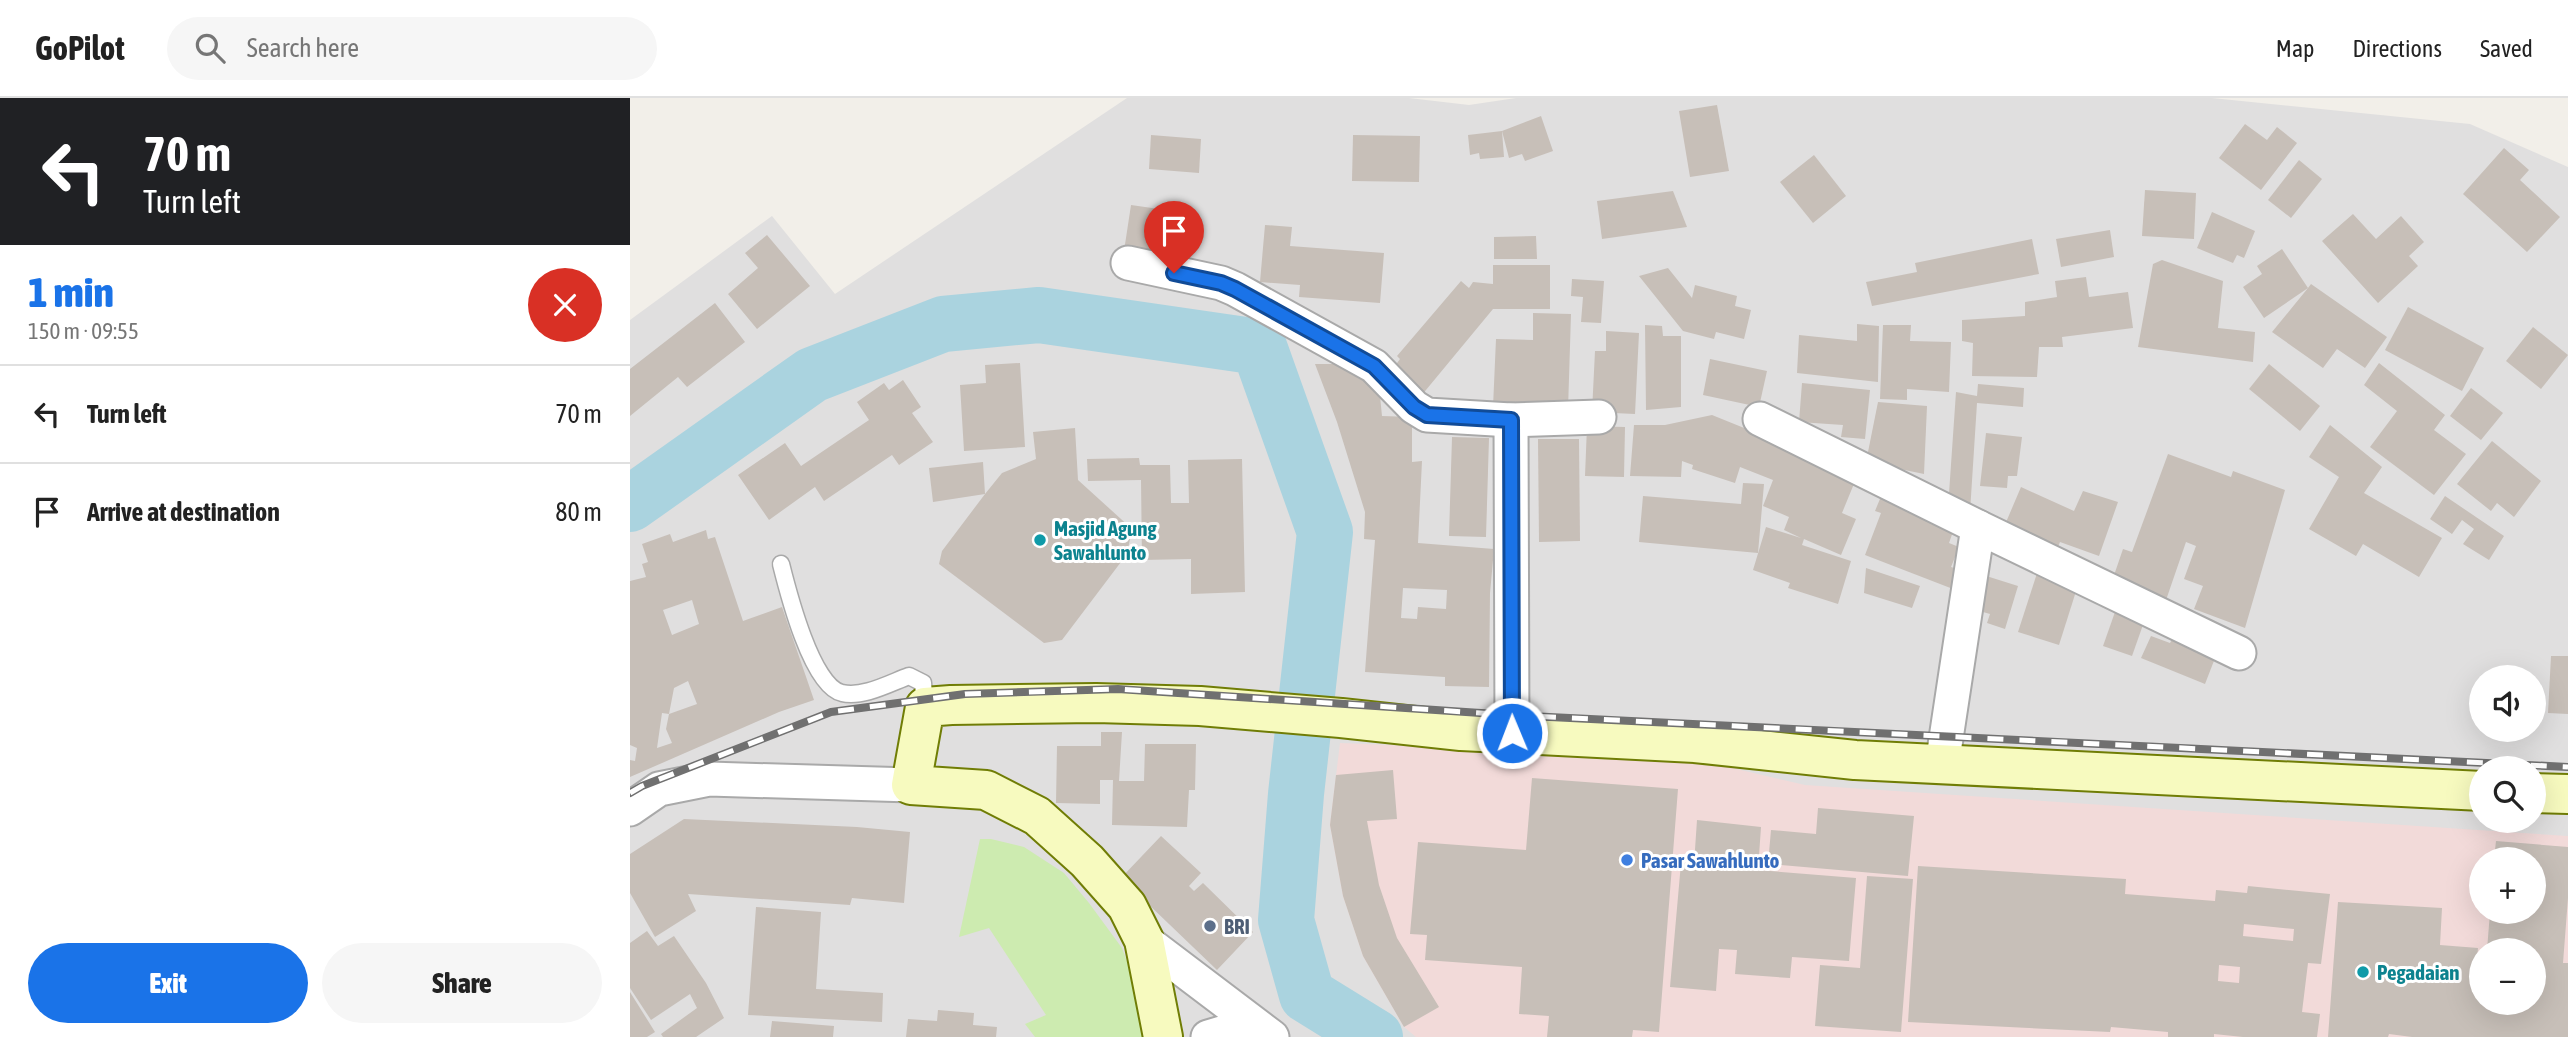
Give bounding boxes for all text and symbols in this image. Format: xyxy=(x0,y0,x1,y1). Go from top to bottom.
search box xyxy=(167,17,657,80)
text: GoPilot xyxy=(35,29,125,67)
icon: search xyxy=(191,29,229,67)
text: Search here xyxy=(247,33,359,63)
text: Map xyxy=(2276,35,2314,62)
text: Directions xyxy=(2352,35,2442,62)
text: Saved xyxy=(2480,35,2533,62)
text: 70 m xyxy=(143,125,231,181)
icon: left xyxy=(28,126,119,217)
text: Turn left xyxy=(143,183,241,220)
pin xyxy=(1144,201,1204,273)
icon: arrive xyxy=(1155,212,1193,250)
text: 1 min xyxy=(28,268,114,316)
button: close xyxy=(528,268,602,342)
text: 150 m · 09:55 xyxy=(28,318,139,344)
icon: left xyxy=(28,395,66,433)
text: Turn left xyxy=(87,399,167,429)
text: 70 m xyxy=(555,399,602,429)
icon: arrive xyxy=(28,493,66,531)
text: Arrive at destination xyxy=(87,497,280,527)
text: 80 m xyxy=(555,497,602,527)
place label: Masjid Agung Sawahlunto xyxy=(1054,516,1157,564)
marker: Masjid Agung Sawahlunto xyxy=(1032,532,1048,548)
map controls xyxy=(2469,665,2546,1015)
button: sound xyxy=(2469,665,2546,742)
position arrow xyxy=(1475,696,1549,770)
button: search xyxy=(2469,756,2546,833)
button: + xyxy=(2469,847,2546,924)
place label: Pasar Sawahlunto xyxy=(1641,848,1779,872)
marker: Pasar Sawahlunto xyxy=(1619,852,1635,868)
place label: BRI xyxy=(1224,914,1250,938)
marker: BRI xyxy=(1202,918,1218,934)
button: − xyxy=(2469,938,2546,1015)
button: Exit xyxy=(28,943,308,1023)
button: Share xyxy=(322,943,602,1023)
place label: Pegadaian xyxy=(2377,960,2460,984)
marker: Pegadaian xyxy=(2355,964,2371,980)

